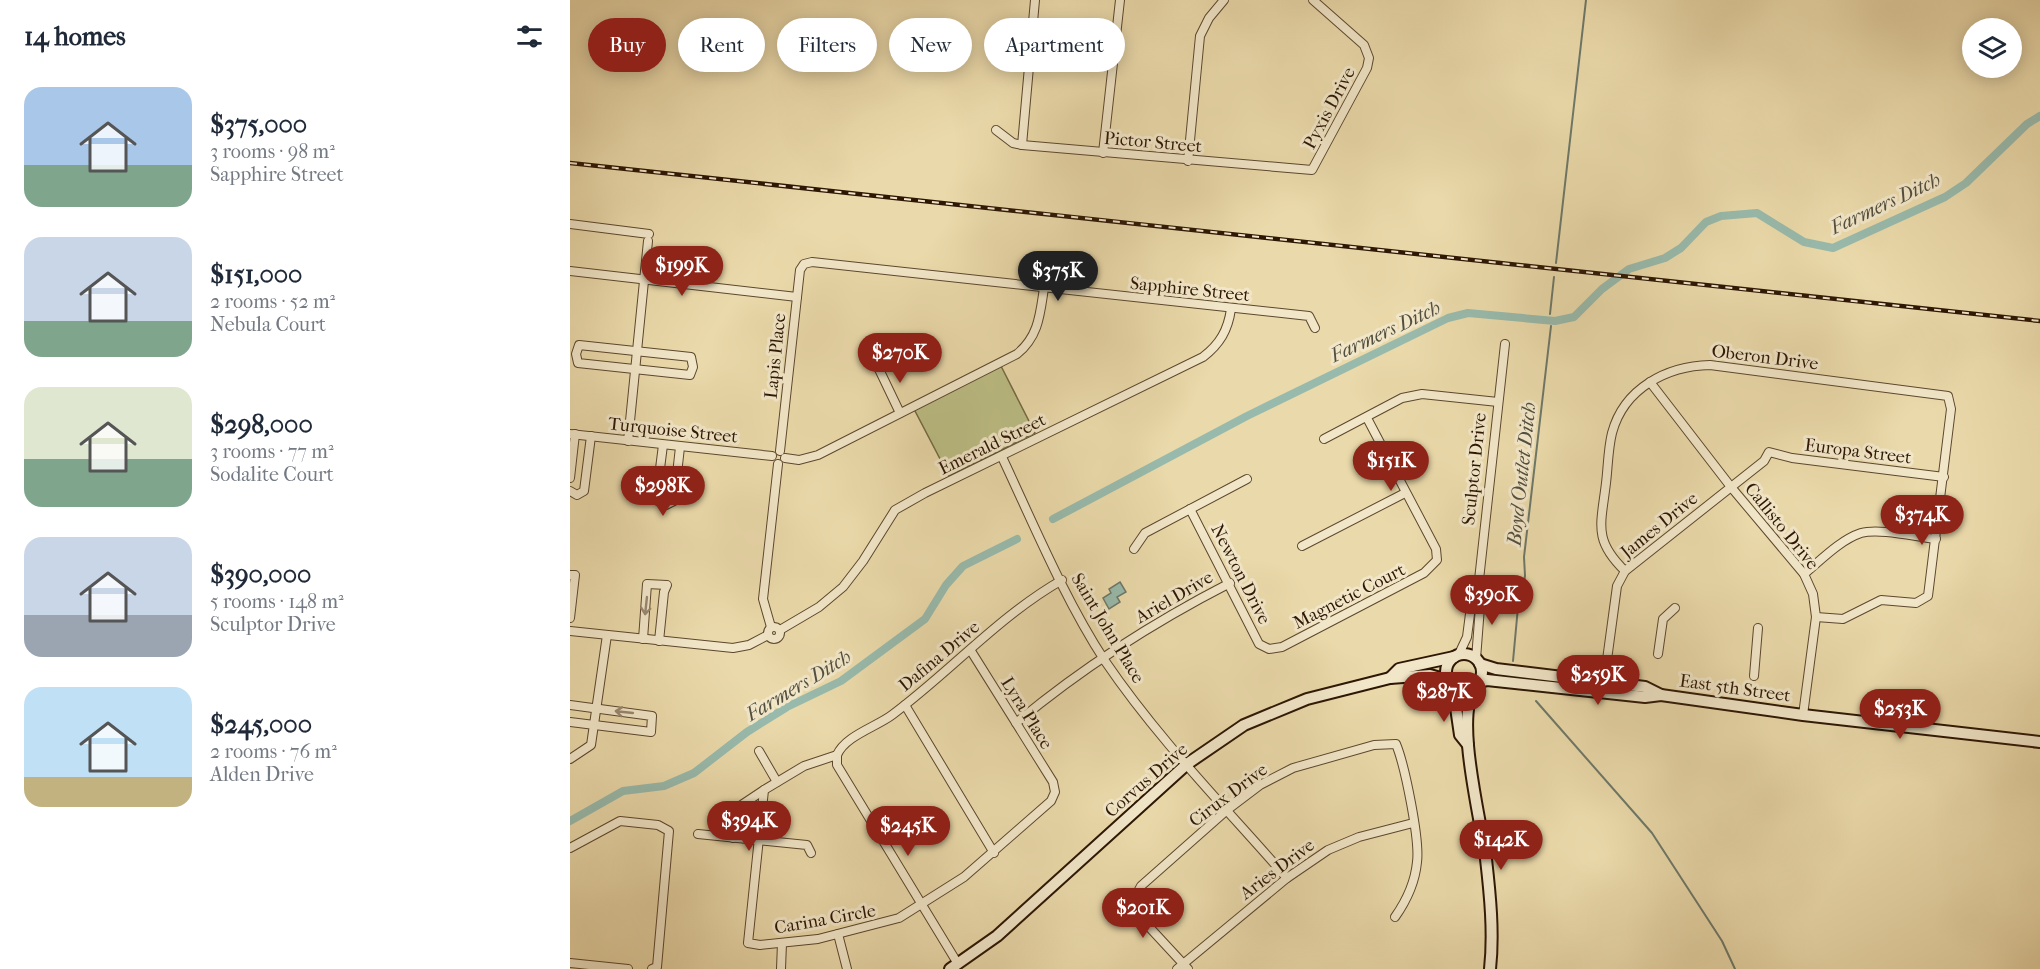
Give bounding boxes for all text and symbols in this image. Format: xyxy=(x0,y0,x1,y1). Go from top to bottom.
chip: Buy xyxy=(588,18,666,72)
chip: Rent xyxy=(678,18,765,72)
chip: Filters xyxy=(777,18,877,72)
chip: New xyxy=(889,18,972,72)
chip: Apartment xyxy=(984,18,1125,72)
map controls xyxy=(1962,18,2022,78)
button: layers xyxy=(1962,18,2022,78)
icon: filters xyxy=(513,20,546,53)
text: 14 homes xyxy=(24,21,126,52)
street label: Pyxis Drive xyxy=(1299,64,1360,153)
text: $375,000 xyxy=(210,109,307,140)
icon: home xyxy=(72,111,144,183)
street label: Pictor Street xyxy=(1103,128,1203,157)
text: 3 rooms · 98 m² xyxy=(210,140,335,163)
text: Sapphire Street xyxy=(210,163,344,186)
water label: Farmers Ditch xyxy=(1826,168,1944,239)
pin: $199K xyxy=(640,246,724,297)
pin: $375K xyxy=(1016,251,1100,302)
text: $199K xyxy=(655,254,709,277)
text: $151,000 xyxy=(210,259,302,290)
text: $375K xyxy=(1032,259,1084,282)
icon: home xyxy=(72,261,144,333)
street label: Sapphire Street xyxy=(1129,273,1251,306)
text: 2 rooms · 52 m² xyxy=(210,290,335,313)
water label: Farmers Ditch xyxy=(1326,296,1444,367)
street label: Lapis Place xyxy=(761,312,790,400)
text: Nebula Court xyxy=(210,313,326,336)
pin: $270K xyxy=(858,333,942,384)
text: $270K xyxy=(872,341,928,364)
street label: Oberon Drive xyxy=(1710,341,1820,374)
water label: Boyd Outlet Ditch xyxy=(1502,401,1540,548)
text: $298,000 xyxy=(210,409,313,440)
street label: Emerald Street xyxy=(935,409,1050,479)
icon: home xyxy=(72,411,144,483)
street label: Sculptor Drive xyxy=(1458,412,1491,526)
street label: Turquoise Street xyxy=(607,413,739,448)
street label: Europa Street xyxy=(1803,435,1913,469)
text: 3 rooms · 77 m² xyxy=(210,440,334,463)
pin: $151K xyxy=(1349,441,1433,492)
text: $151K xyxy=(1367,449,1415,472)
text: Sodalite Court xyxy=(210,463,334,486)
pin: $298K xyxy=(621,466,705,517)
text: $298K xyxy=(635,474,691,497)
street label: Callisto Drive xyxy=(1740,479,1823,574)
street label: James Drive xyxy=(1615,488,1702,564)
pin: $374K xyxy=(1880,495,1964,546)
text: $374K xyxy=(1895,503,1949,526)
street label: Newton Drive xyxy=(1206,521,1275,628)
text: $390,000 xyxy=(210,559,311,590)
street label: Magnetic Court xyxy=(1290,559,1409,634)
icon: home xyxy=(72,561,144,633)
street label: Ariel Drive xyxy=(1131,567,1217,629)
street label: Saint John Place xyxy=(1067,570,1149,687)
pin: $390K xyxy=(1450,575,1534,626)
text: $390K xyxy=(1464,583,1520,606)
text: 5 rooms · 148 m² xyxy=(210,590,344,613)
one-way arrow xyxy=(640,596,651,616)
text: Sculptor Drive xyxy=(210,613,336,636)
street label: Dafina Drive xyxy=(895,617,984,696)
water label: Farmers Ditch xyxy=(741,645,855,726)
pin: $259K xyxy=(1556,655,1640,706)
text: $259K xyxy=(1571,663,1625,686)
street label: East 5th Street xyxy=(1678,670,1792,707)
pin: $287K xyxy=(1402,672,1486,723)
street label: Lyra Place xyxy=(996,673,1057,753)
text: $287K xyxy=(1416,680,1472,703)
pin: $253K xyxy=(1858,689,1942,740)
text: $253K xyxy=(1874,697,1926,720)
one-way arrow xyxy=(615,706,635,717)
text: $245,000 xyxy=(210,709,312,740)
icon: home xyxy=(72,711,144,783)
street label: Corvus Drive xyxy=(1101,739,1192,822)
text: 2 rooms · 76 m² xyxy=(210,740,337,763)
street label: Cirux Drive xyxy=(1185,759,1272,832)
text: Alden Drive xyxy=(210,763,314,786)
pin: $394K xyxy=(707,801,791,852)
pin: $245K xyxy=(866,806,950,857)
text: $394K xyxy=(721,809,777,832)
text: $245K xyxy=(880,814,936,837)
pin: $142K xyxy=(1459,820,1543,871)
text: $142K xyxy=(1474,828,1528,851)
street label: Aries Drive xyxy=(1235,835,1319,905)
pin: $201K xyxy=(1101,888,1185,939)
text: $201K xyxy=(1116,896,1170,919)
street label: Carina Circle xyxy=(773,900,878,939)

